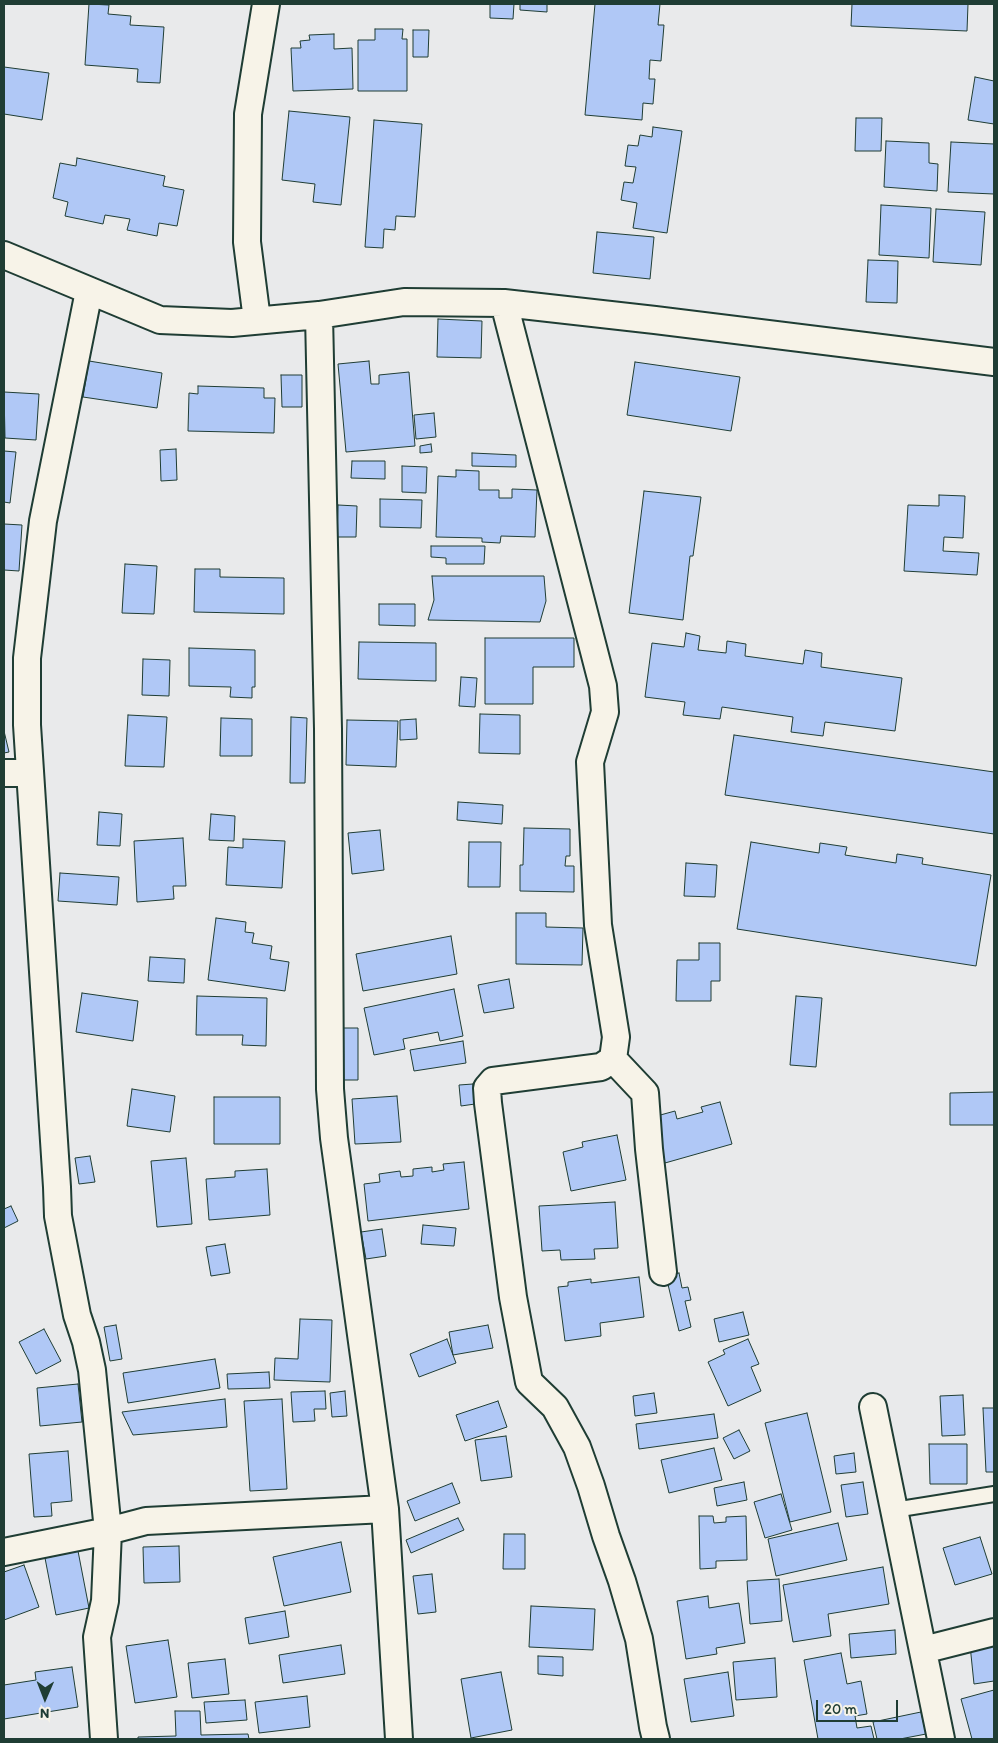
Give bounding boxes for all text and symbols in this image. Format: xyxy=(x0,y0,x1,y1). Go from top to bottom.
north arrow xyxy=(20,1673,70,1723)
scale bar xyxy=(818,1690,900,1722)
text: 20 m xyxy=(824,1700,857,1718)
text: N xyxy=(40,1705,50,1722)

